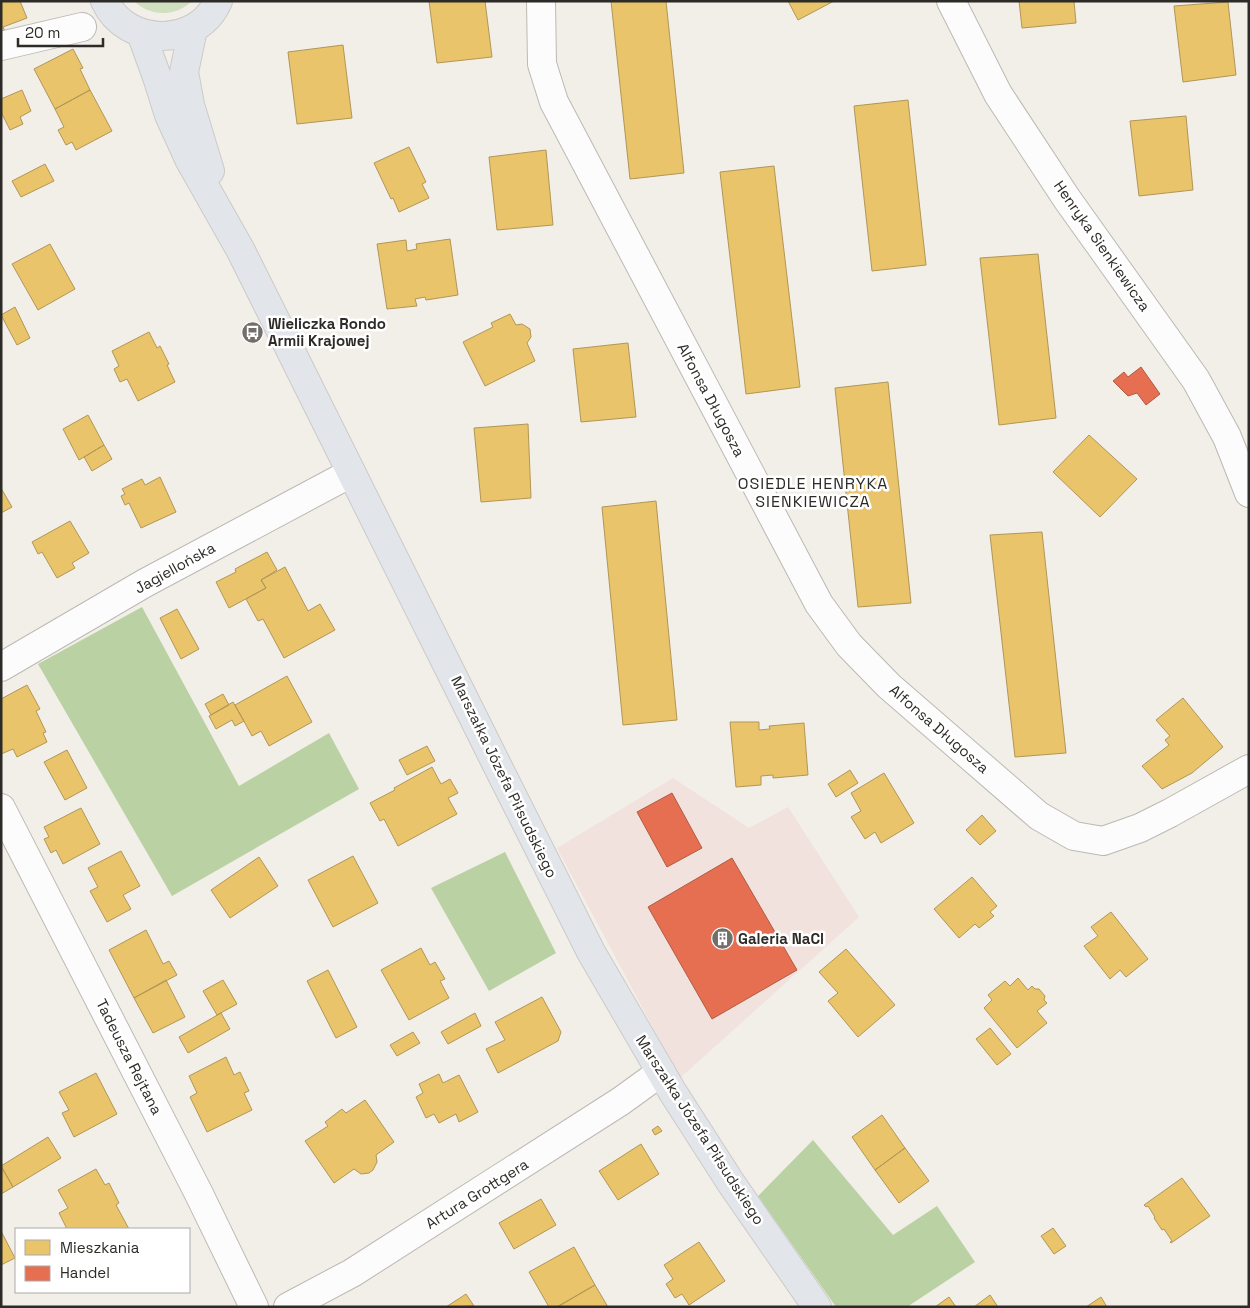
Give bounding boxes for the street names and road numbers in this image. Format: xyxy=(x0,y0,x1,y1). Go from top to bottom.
street label: Henryka Sienkiewicza xyxy=(1050,177,1155,315)
street label: Alfonsa Długosza xyxy=(673,340,750,460)
street label: Jagiellońska xyxy=(131,537,219,598)
street label: Marszałka Józefa Piłsudskiego xyxy=(447,673,562,881)
street label: Alfonsa Długosza xyxy=(886,680,993,777)
street label: Tadeusza Rejtana xyxy=(92,996,167,1118)
street label: Marszałka Józefa Piłsudskiego xyxy=(632,1031,769,1228)
street label: Artura Grottgera xyxy=(422,1154,532,1233)

